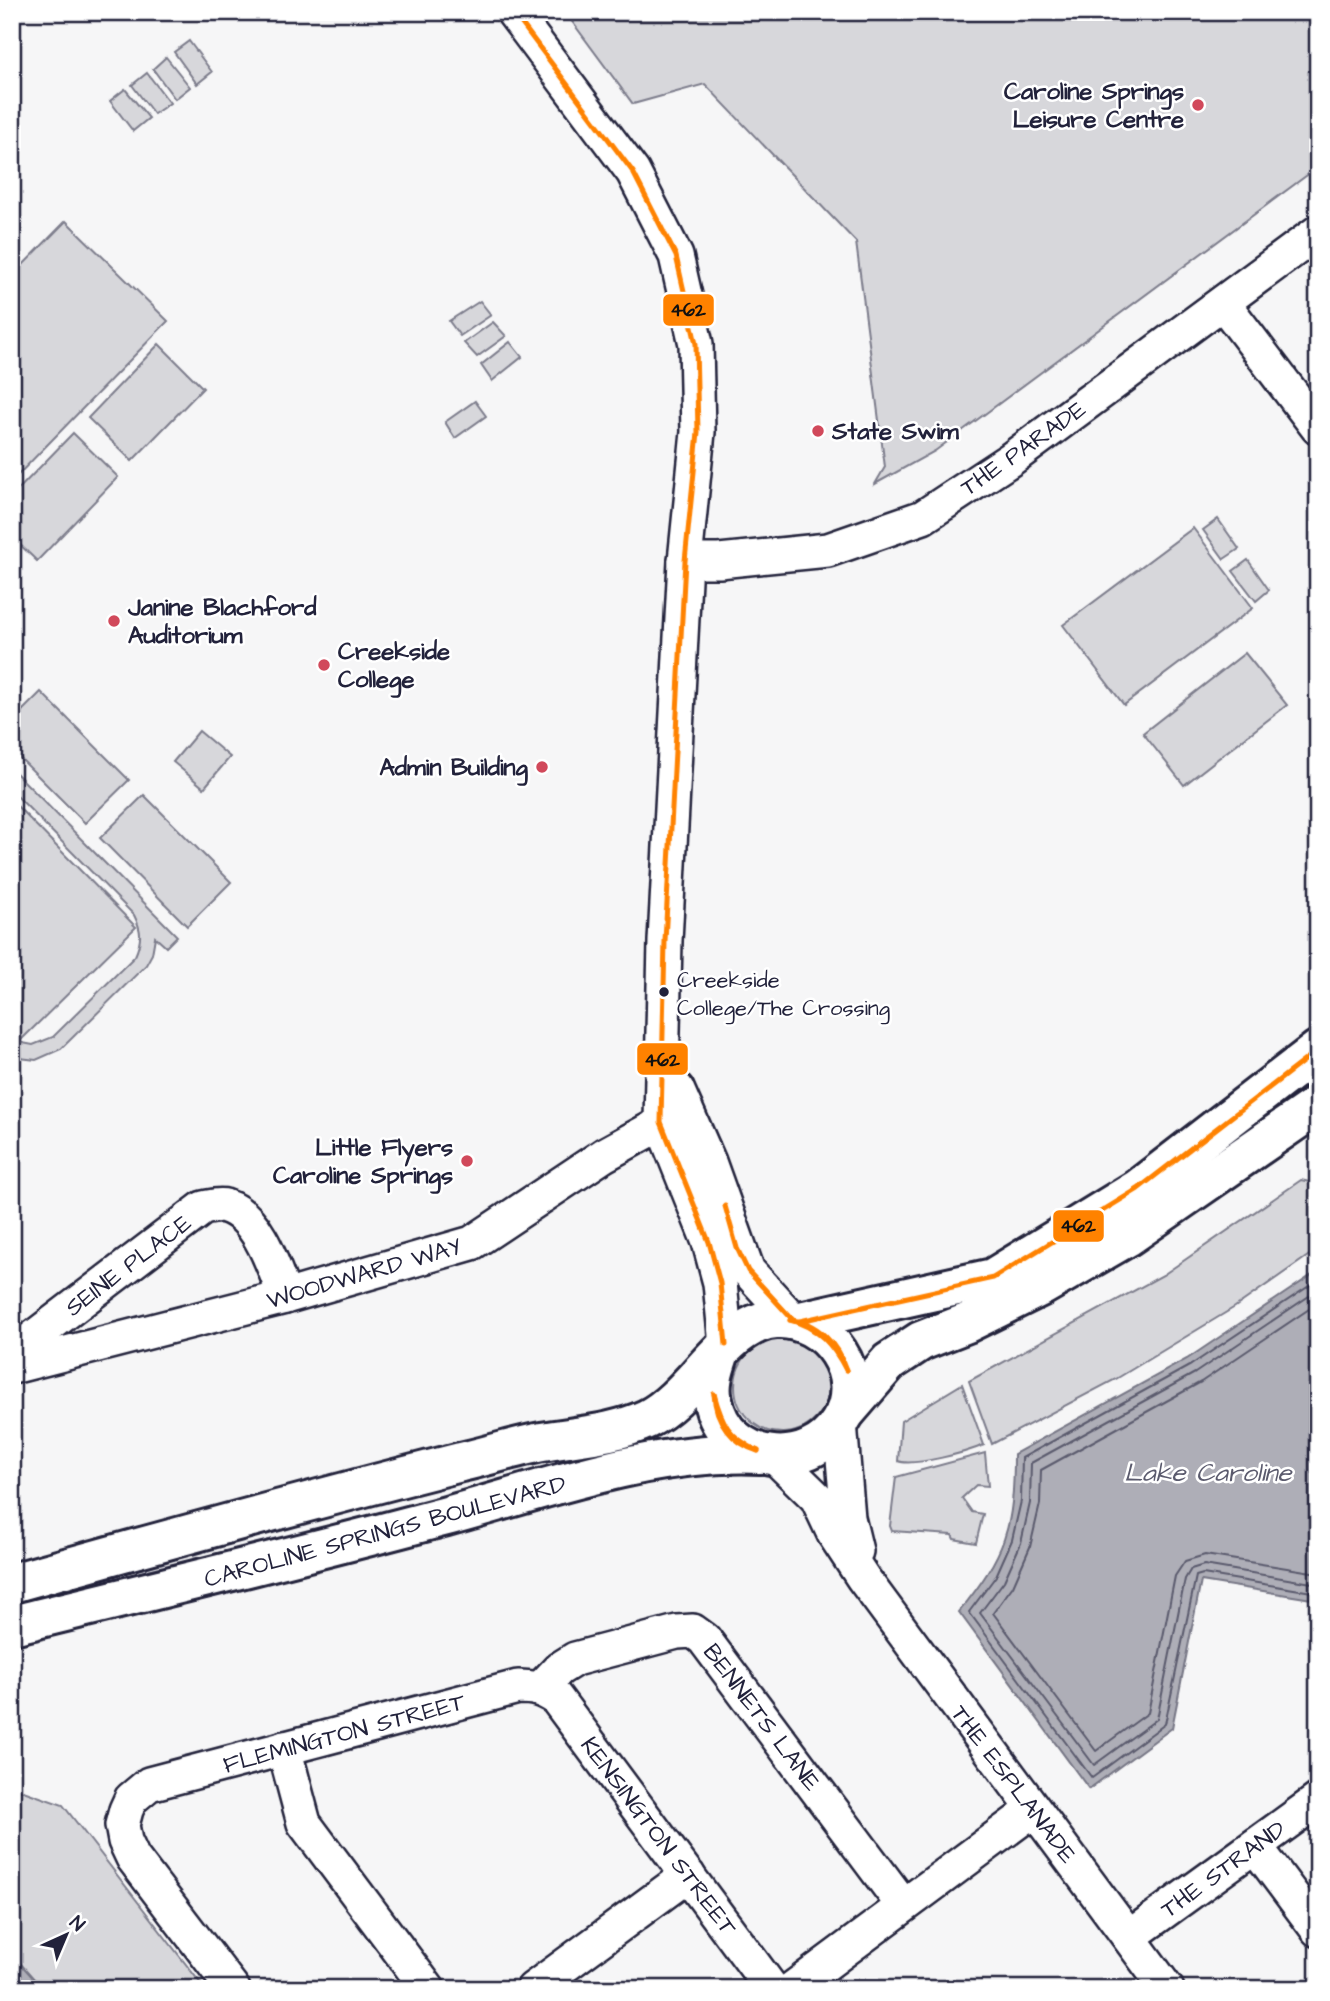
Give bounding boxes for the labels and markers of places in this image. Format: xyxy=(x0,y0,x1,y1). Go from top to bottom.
place label: Caroline Springs Leisure Centre xyxy=(1004,75,1184,137)
marker: Caroline Springs Leisure Centre xyxy=(1190,97,1206,113)
place label: State Swim xyxy=(831,415,959,449)
marker: State Swim xyxy=(810,423,826,439)
place label: Janine Blachford Auditorium xyxy=(127,591,317,653)
marker: Janine Blachford Auditorium xyxy=(106,613,122,629)
place label: Creekside College xyxy=(338,635,450,698)
marker: Creekside College xyxy=(316,657,332,673)
place label: Admin Building xyxy=(379,751,529,786)
marker: Admin Building xyxy=(534,759,550,775)
place label: Creekside College/The Crossing xyxy=(677,965,890,1025)
marker: Creekside College/The Crossing xyxy=(657,985,671,999)
place label: Little Flyers Caroline Springs xyxy=(273,1131,453,1194)
marker: Little Flyers Caroline Springs xyxy=(459,1153,475,1169)

